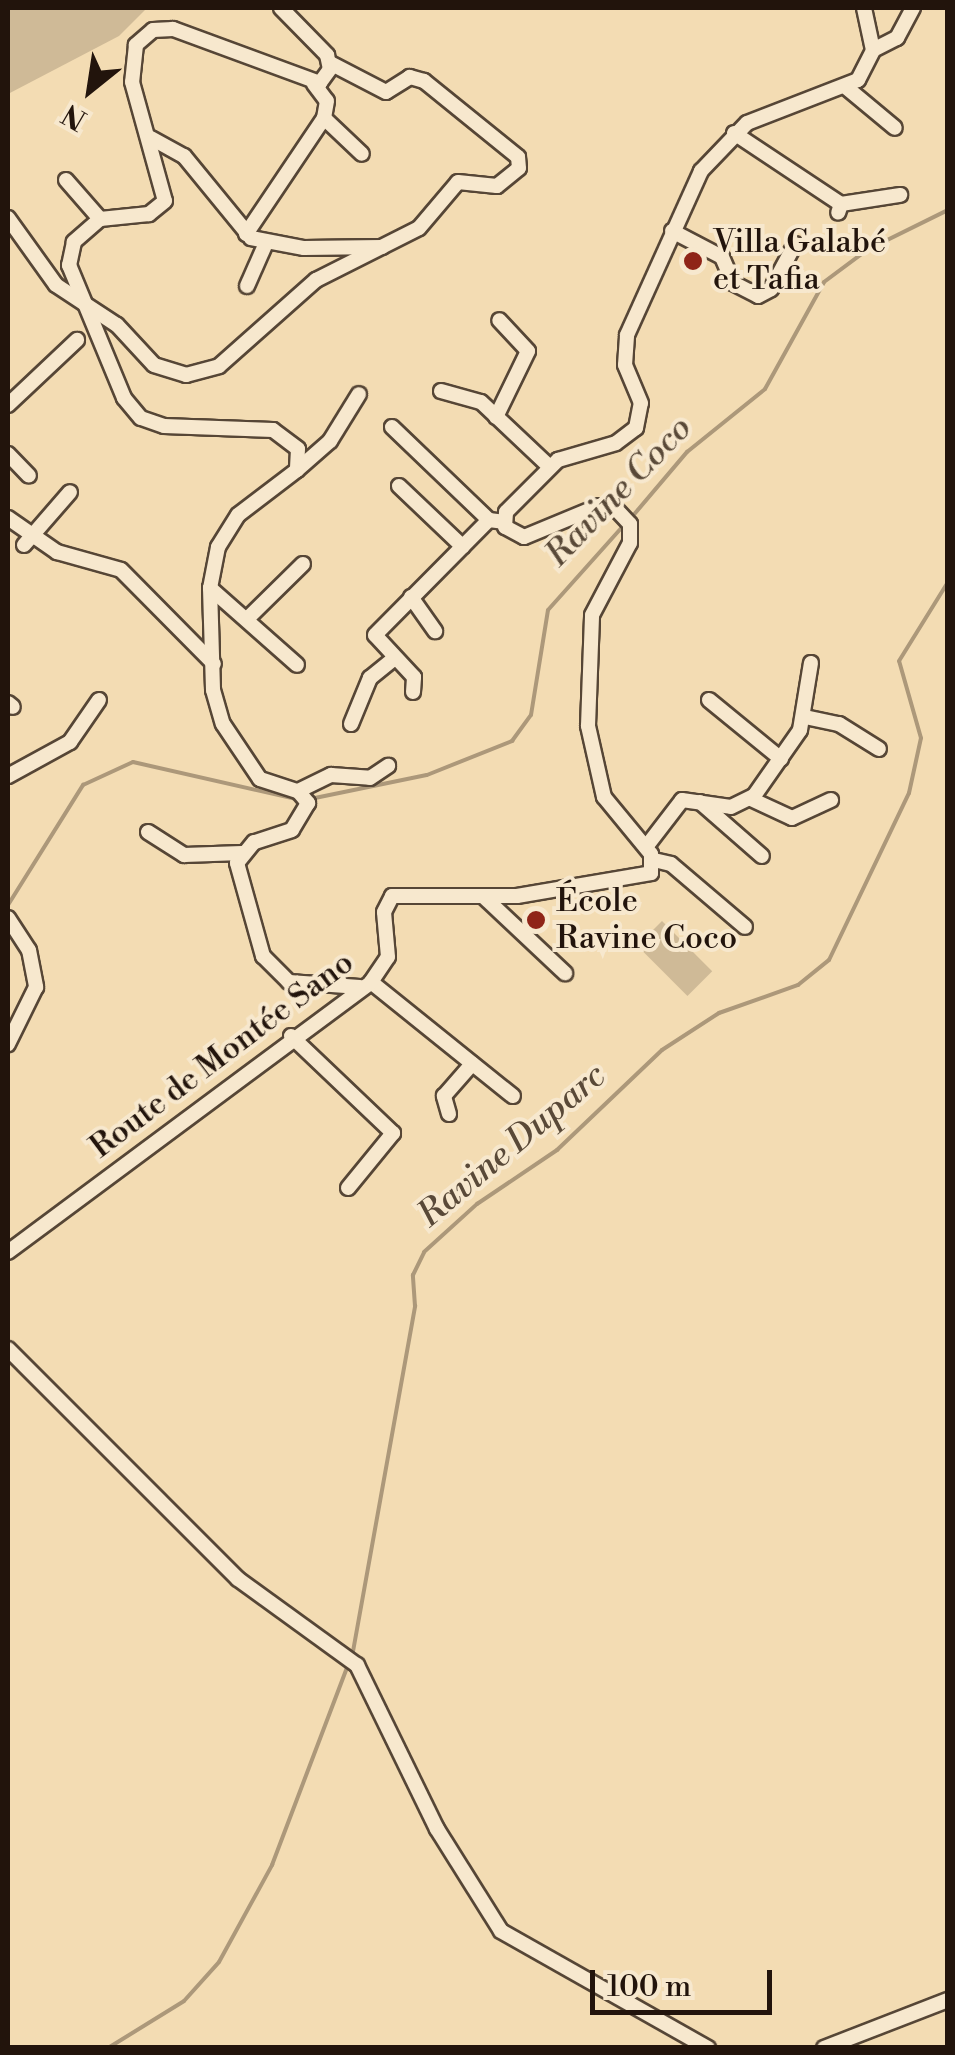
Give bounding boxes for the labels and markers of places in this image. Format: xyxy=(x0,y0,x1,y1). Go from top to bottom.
place label: Villa Galabé et Tafia xyxy=(713,224,886,299)
marker: Villa Galabé et Tafia xyxy=(682,250,704,272)
place label: École Ravine Coco xyxy=(556,883,737,958)
marker: École Ravine Coco xyxy=(525,909,547,931)

